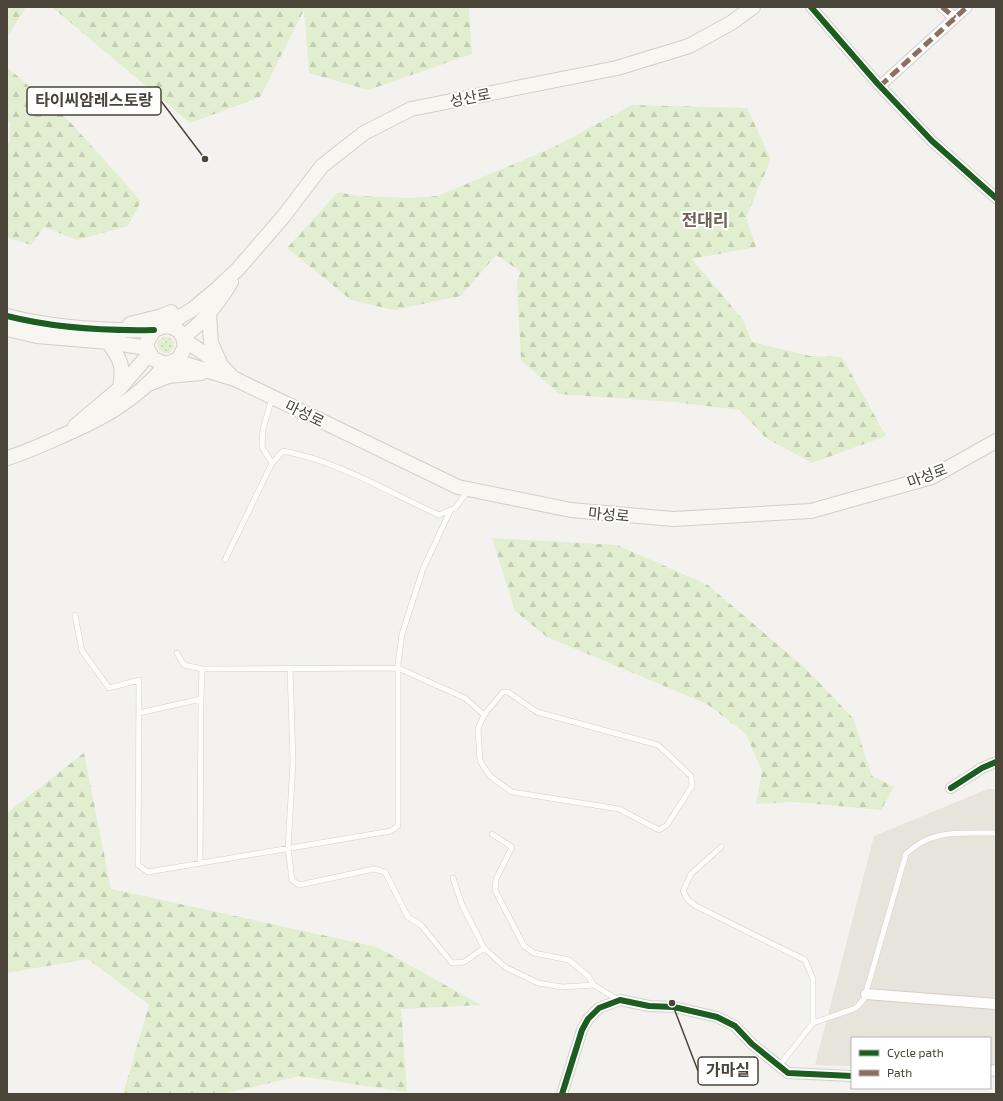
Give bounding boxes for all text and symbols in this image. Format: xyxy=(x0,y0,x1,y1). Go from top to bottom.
street label: 성산로 xyxy=(448,84,492,110)
callout: 타이씨암레스토랑 xyxy=(27,87,161,115)
text: 타이씨암레스토랑 xyxy=(35,90,153,109)
district label: 전대리 xyxy=(682,209,728,229)
street label: 마성로 xyxy=(282,396,328,430)
street label: 마성로 xyxy=(904,459,950,491)
street label: 마성로 xyxy=(588,503,630,525)
legend xyxy=(851,1037,991,1089)
text: Cycle path xyxy=(887,1045,944,1059)
callout: 가마실 xyxy=(698,1057,758,1085)
text: 가마실 xyxy=(706,1060,750,1079)
text: Path xyxy=(887,1065,912,1079)

